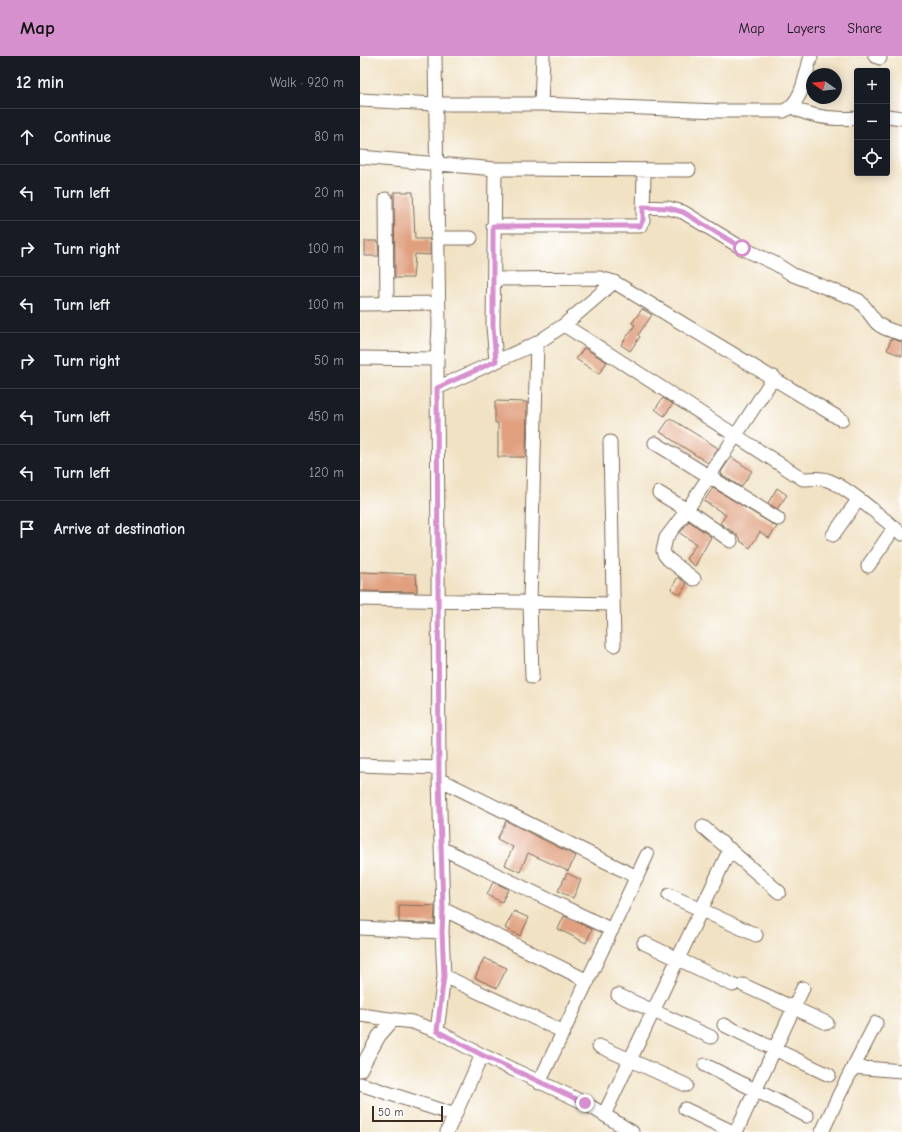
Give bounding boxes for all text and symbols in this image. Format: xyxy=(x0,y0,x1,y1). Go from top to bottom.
text: Map xyxy=(20,17,55,39)
text: Map xyxy=(738,20,765,37)
text: Layers xyxy=(787,20,825,37)
text: Share xyxy=(847,20,882,37)
north arrow xyxy=(806,68,842,104)
map controls xyxy=(854,68,890,176)
button: + xyxy=(854,68,890,104)
text: 12 min xyxy=(16,73,64,92)
text: Walk · 920 m xyxy=(270,75,344,90)
button: − xyxy=(854,104,890,140)
icon: ahead xyxy=(16,126,38,148)
text: Continue xyxy=(54,128,111,146)
text: 80 m xyxy=(314,129,344,144)
button: locate xyxy=(854,140,890,176)
icon: left xyxy=(16,182,38,204)
text: Turn left xyxy=(54,184,110,202)
text: 20 m xyxy=(314,185,344,200)
icon: right xyxy=(16,238,38,260)
route start xyxy=(733,239,751,257)
text: Turn right xyxy=(54,240,120,258)
text: 100 m xyxy=(308,241,344,256)
icon: left xyxy=(16,294,38,316)
text: Turn left xyxy=(54,296,110,314)
text: 100 m xyxy=(308,297,344,312)
icon: right xyxy=(16,350,38,372)
text: Turn right xyxy=(54,352,120,370)
text: 50 m xyxy=(314,353,344,368)
icon: left xyxy=(16,406,38,428)
text: Turn left xyxy=(54,408,110,426)
text: 450 m xyxy=(308,409,344,424)
icon: left xyxy=(16,462,38,484)
text: Turn left xyxy=(54,464,110,482)
text: 120 m xyxy=(309,465,344,480)
icon: arrive xyxy=(16,518,38,540)
text: Arrive at destination xyxy=(54,520,185,538)
route end xyxy=(576,1094,594,1112)
scale bar xyxy=(372,1104,443,1123)
text: 50 m xyxy=(378,1106,403,1119)

